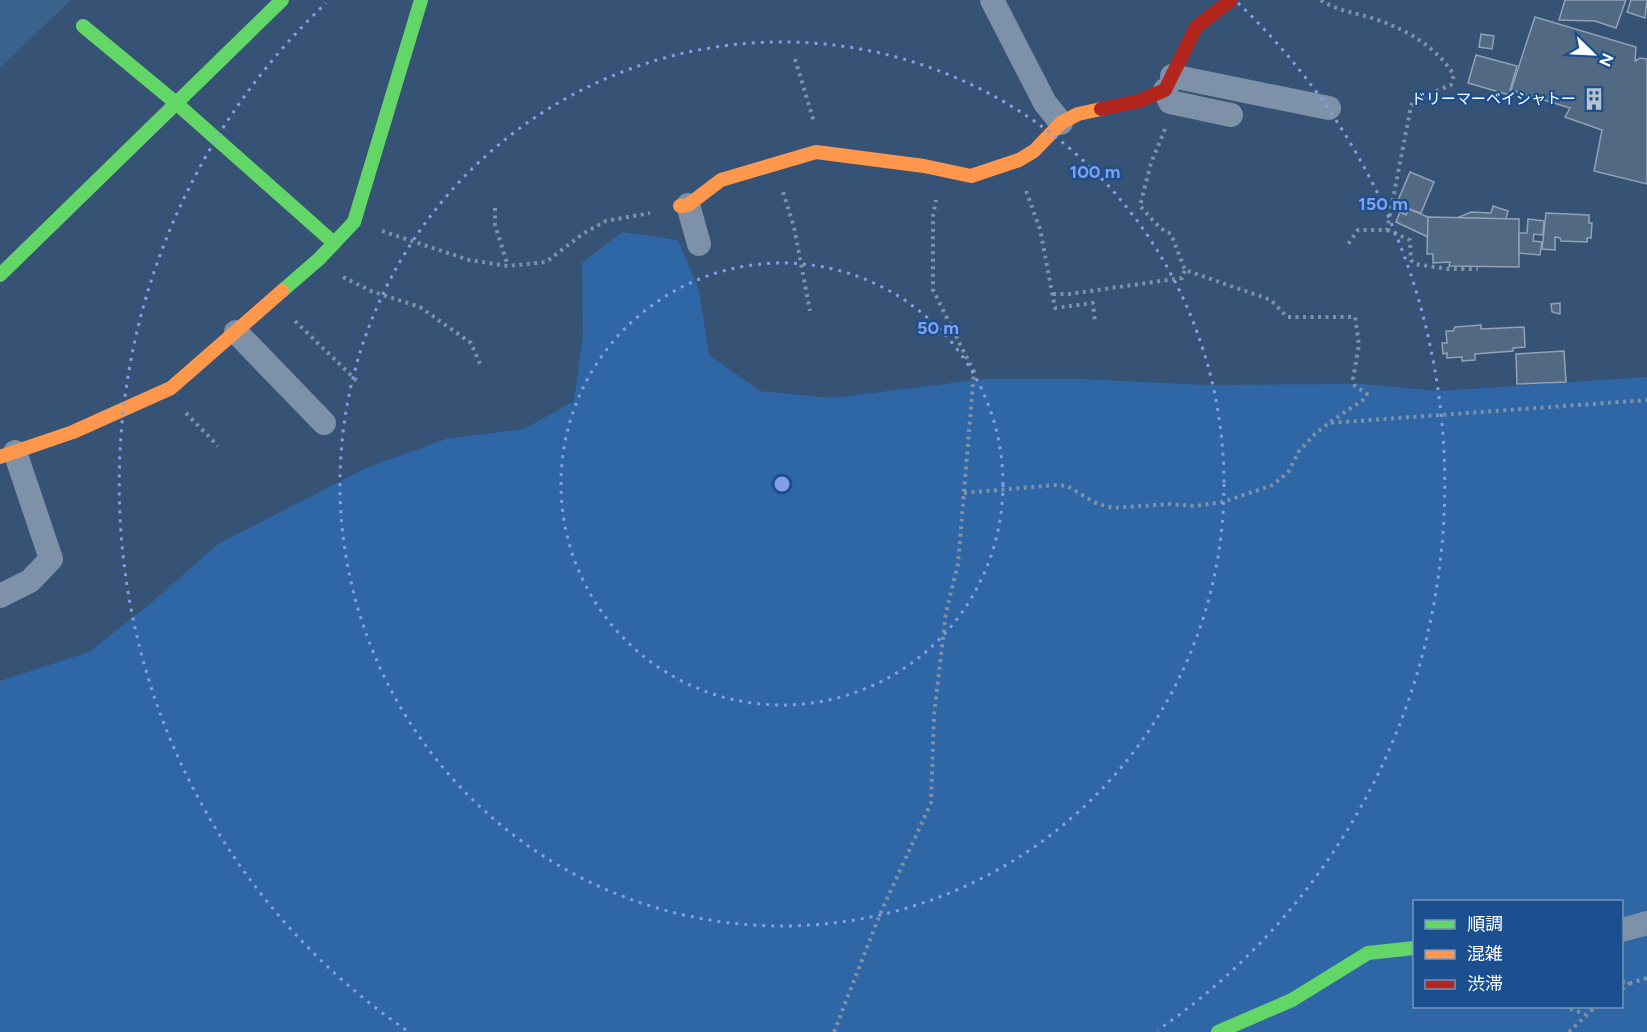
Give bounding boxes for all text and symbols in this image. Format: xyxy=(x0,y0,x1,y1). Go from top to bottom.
north arrow xyxy=(1563,24,1623,84)
text: N xyxy=(1595,50,1617,69)
building icon: ドリーマーベイシャトー xyxy=(1581,86,1607,112)
place label: ドリーマーベイシャトー xyxy=(1411,90,1576,108)
text: 100 m xyxy=(1070,161,1120,183)
text: 150 m xyxy=(1358,193,1408,215)
text: 50 m xyxy=(917,317,959,339)
centre of rings xyxy=(772,474,792,494)
legend xyxy=(1413,900,1623,1008)
text: 順調 xyxy=(1467,913,1503,935)
text: 混雑 xyxy=(1467,943,1503,965)
text: 渋滞 xyxy=(1467,973,1503,995)

